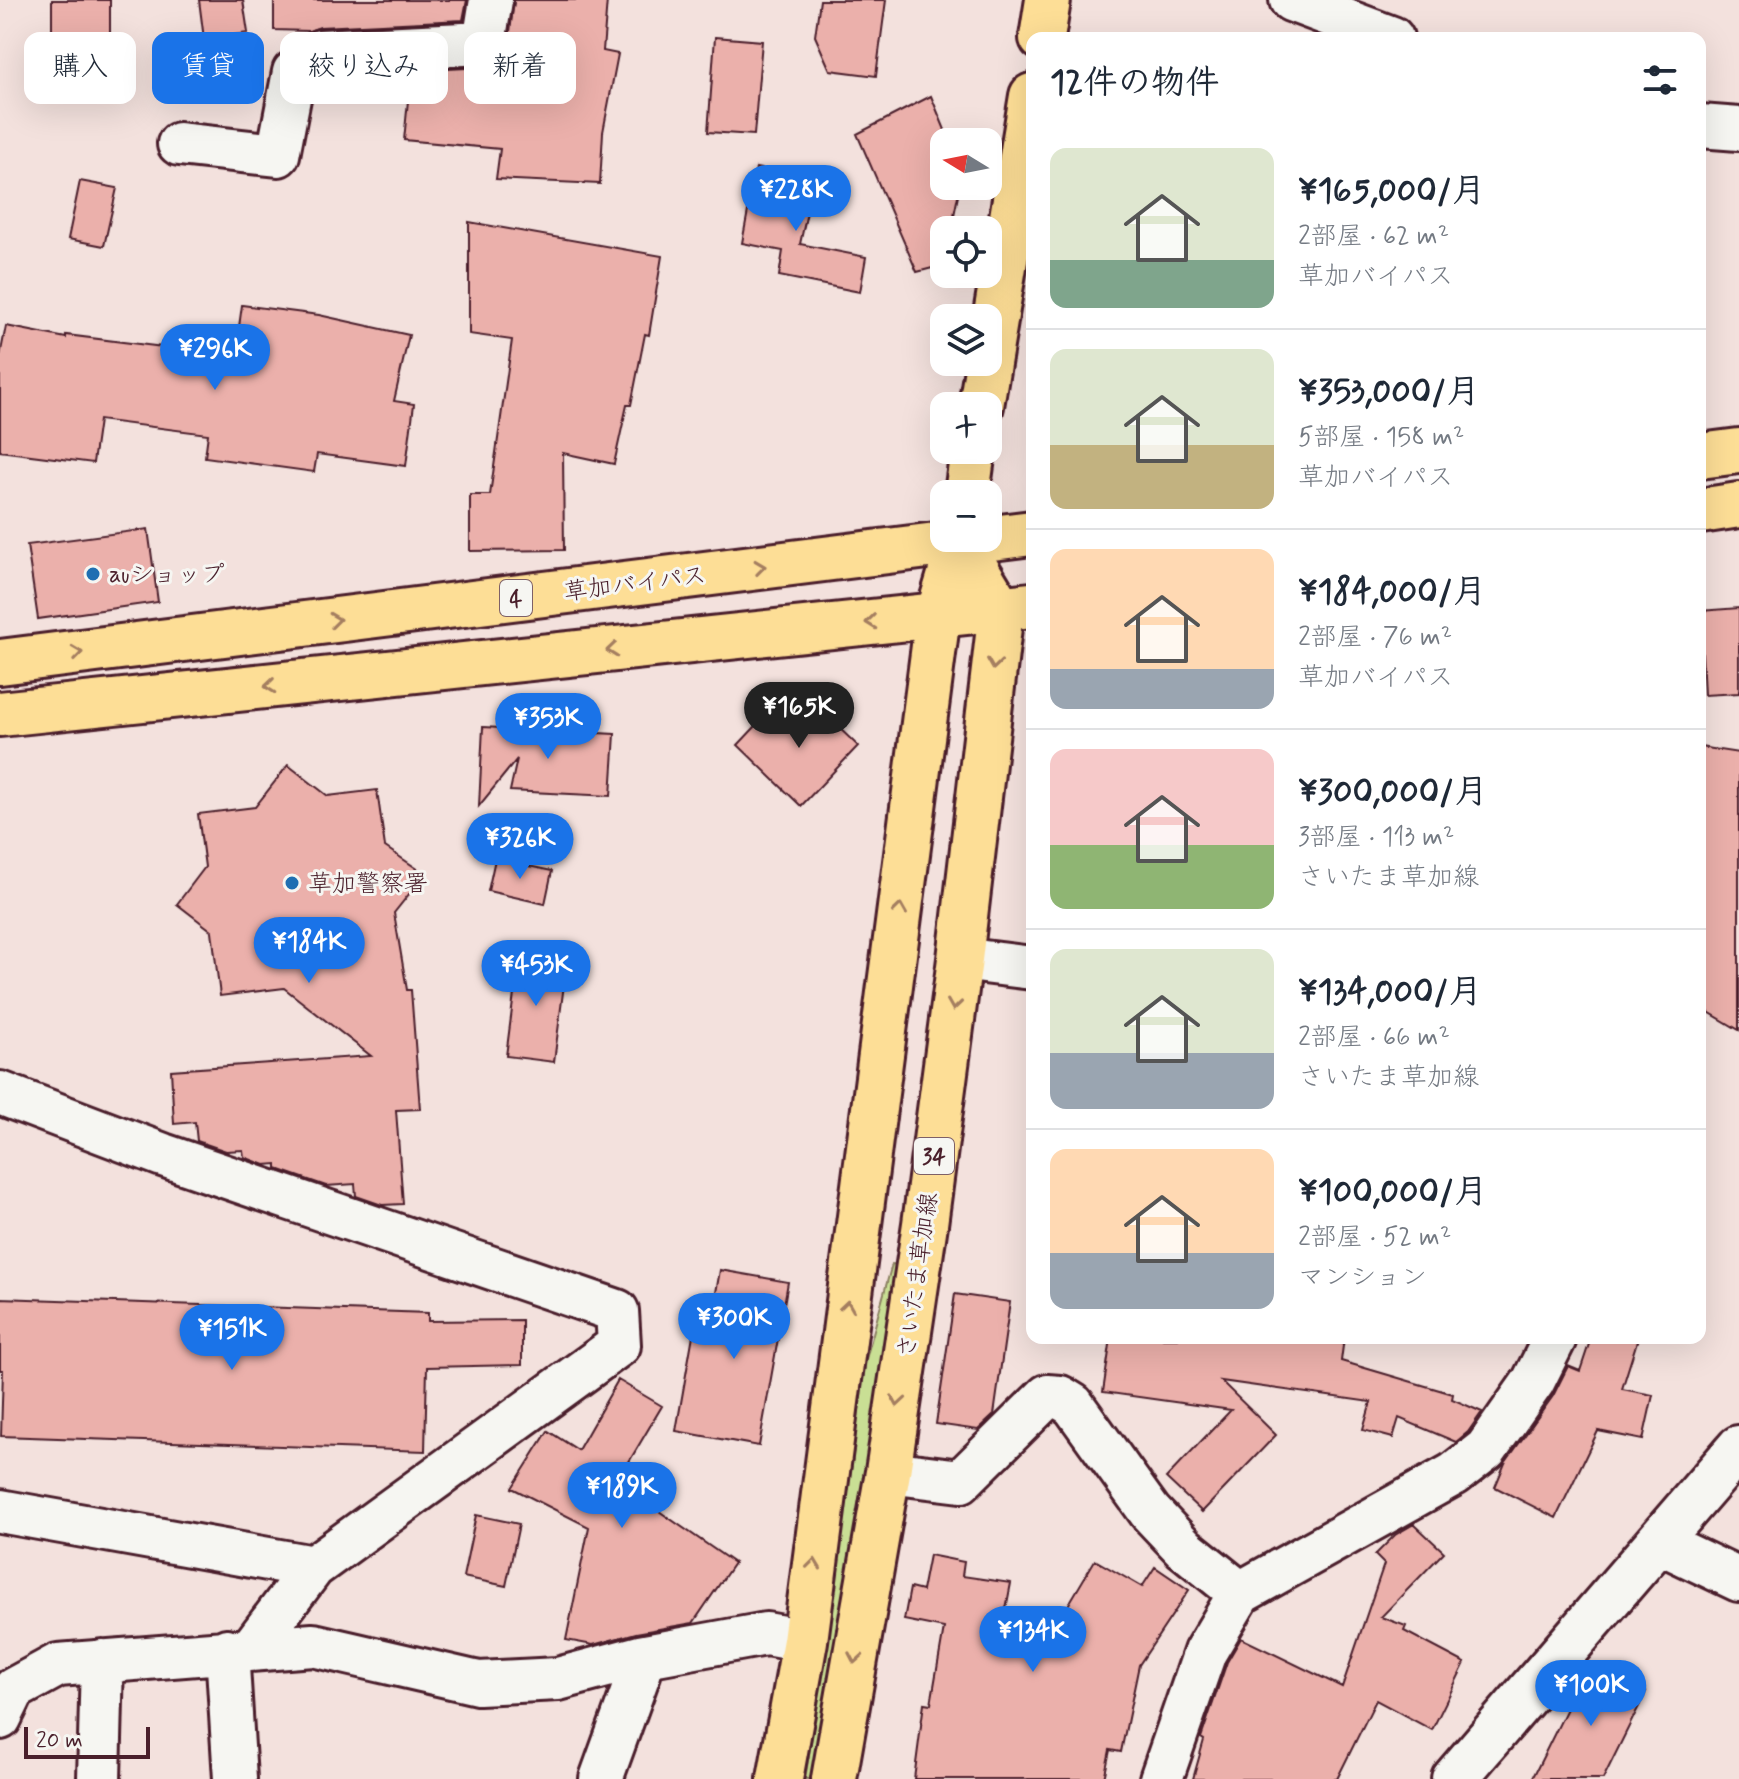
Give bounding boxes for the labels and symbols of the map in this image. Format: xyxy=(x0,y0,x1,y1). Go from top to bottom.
north arrow xyxy=(930,128,1002,200)
pin: ¥228K xyxy=(740,165,852,233)
pin: ¥296K xyxy=(159,324,271,392)
one-way arrow xyxy=(753,559,767,576)
place label: auショップ xyxy=(109,560,225,591)
street label: 草加バイパス xyxy=(562,560,708,609)
marker: auショップ xyxy=(84,565,102,583)
road number: 4 xyxy=(500,580,532,616)
one-way arrow xyxy=(328,612,342,629)
one-way arrow xyxy=(864,614,877,631)
one-way arrow xyxy=(605,641,618,658)
one-way arrow xyxy=(71,644,84,661)
one-way arrow xyxy=(986,657,1003,670)
one-way arrow xyxy=(263,677,276,694)
pin: ¥165K xyxy=(743,682,855,750)
pin: ¥353K xyxy=(492,693,604,761)
pin: ¥326K xyxy=(464,813,576,881)
place label: 草加警察署 xyxy=(308,869,428,900)
marker: 草加警察署 xyxy=(283,874,301,892)
one-way arrow xyxy=(891,902,908,915)
pin: ¥184K xyxy=(253,917,365,985)
pin: ¥453K xyxy=(480,940,592,1008)
one-way arrow xyxy=(946,998,963,1012)
road number: 34 xyxy=(914,1138,954,1174)
street label: さいたま草加線 xyxy=(892,1190,945,1360)
pin: ¥300K xyxy=(678,1293,790,1361)
one-way arrow xyxy=(838,1299,855,1313)
pin: ¥151K xyxy=(176,1304,288,1372)
one-way arrow xyxy=(891,1394,908,1408)
pin: ¥189K xyxy=(566,1462,678,1530)
one-way arrow xyxy=(805,1557,822,1571)
pin: ¥134K xyxy=(977,1606,1089,1674)
one-way arrow xyxy=(848,1651,865,1664)
pin: ¥100K xyxy=(1535,1660,1647,1728)
scale bar xyxy=(24,1723,150,1759)

